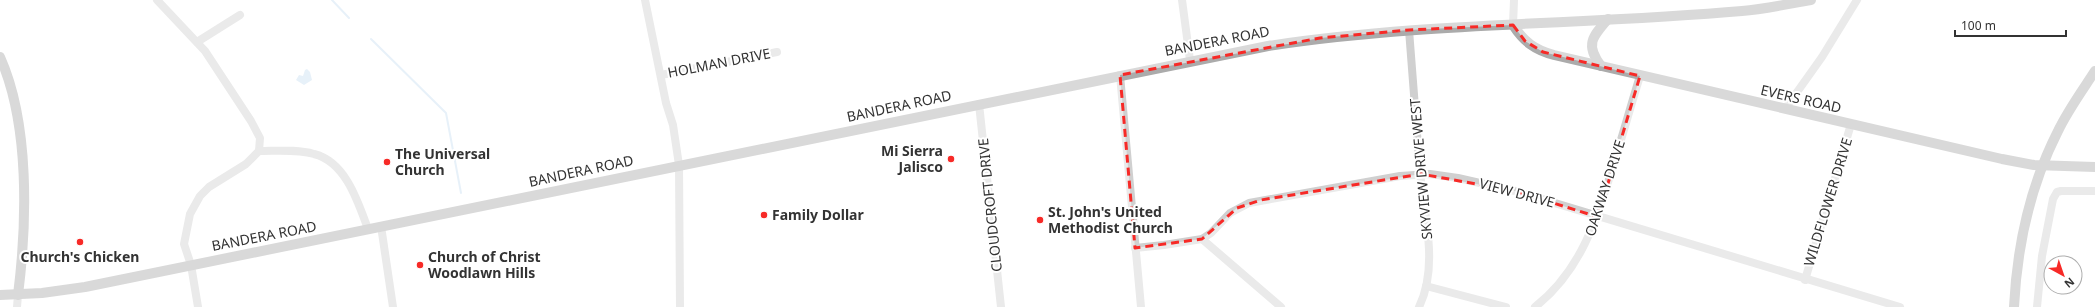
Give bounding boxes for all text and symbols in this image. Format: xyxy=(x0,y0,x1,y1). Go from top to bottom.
scale bar xyxy=(1955,12,2066,38)
text: 100 m xyxy=(1961,17,1996,34)
street label: BANDERA ROAD xyxy=(1163,21,1271,60)
street label: HOLMAN DRIVE xyxy=(666,43,772,82)
street label: EVERS ROAD xyxy=(1759,80,1843,117)
street label: BANDERA ROAD xyxy=(845,85,953,126)
street label: SKYVIEW DRIVE WEST xyxy=(1405,97,1436,240)
street label: WILDFLOWER DRIVE xyxy=(1799,135,1856,268)
street label: CLOUDCROFT DRIVE xyxy=(973,137,1006,273)
street label: OAKWAY DRIVE xyxy=(1580,137,1629,238)
place label: Mi Sierra Jalisco xyxy=(881,141,943,176)
place label: The Universal Church xyxy=(395,144,490,179)
street label: BANDERA ROAD xyxy=(527,150,635,191)
marker: Mi Sierra Jalisco xyxy=(946,154,956,164)
marker: The Universal Church xyxy=(382,157,392,167)
street label: VIEW DRIVE xyxy=(1477,173,1557,212)
place label: St. John's United Methodist Church xyxy=(1048,202,1173,237)
place label: Family Dollar xyxy=(772,205,864,224)
marker: Family Dollar xyxy=(759,210,769,220)
marker: St. John's United Methodist Church xyxy=(1035,215,1045,225)
street label: BANDERA ROAD xyxy=(210,216,318,255)
marker: Church's Chicken xyxy=(75,237,85,247)
place label: Church's Chicken xyxy=(21,247,139,266)
place label: Church of Christ Woodlawn Hills xyxy=(428,247,541,282)
north arrow xyxy=(2043,255,2083,295)
marker: Church of Christ Woodlawn Hills xyxy=(415,260,425,270)
text: N xyxy=(2061,274,2078,292)

